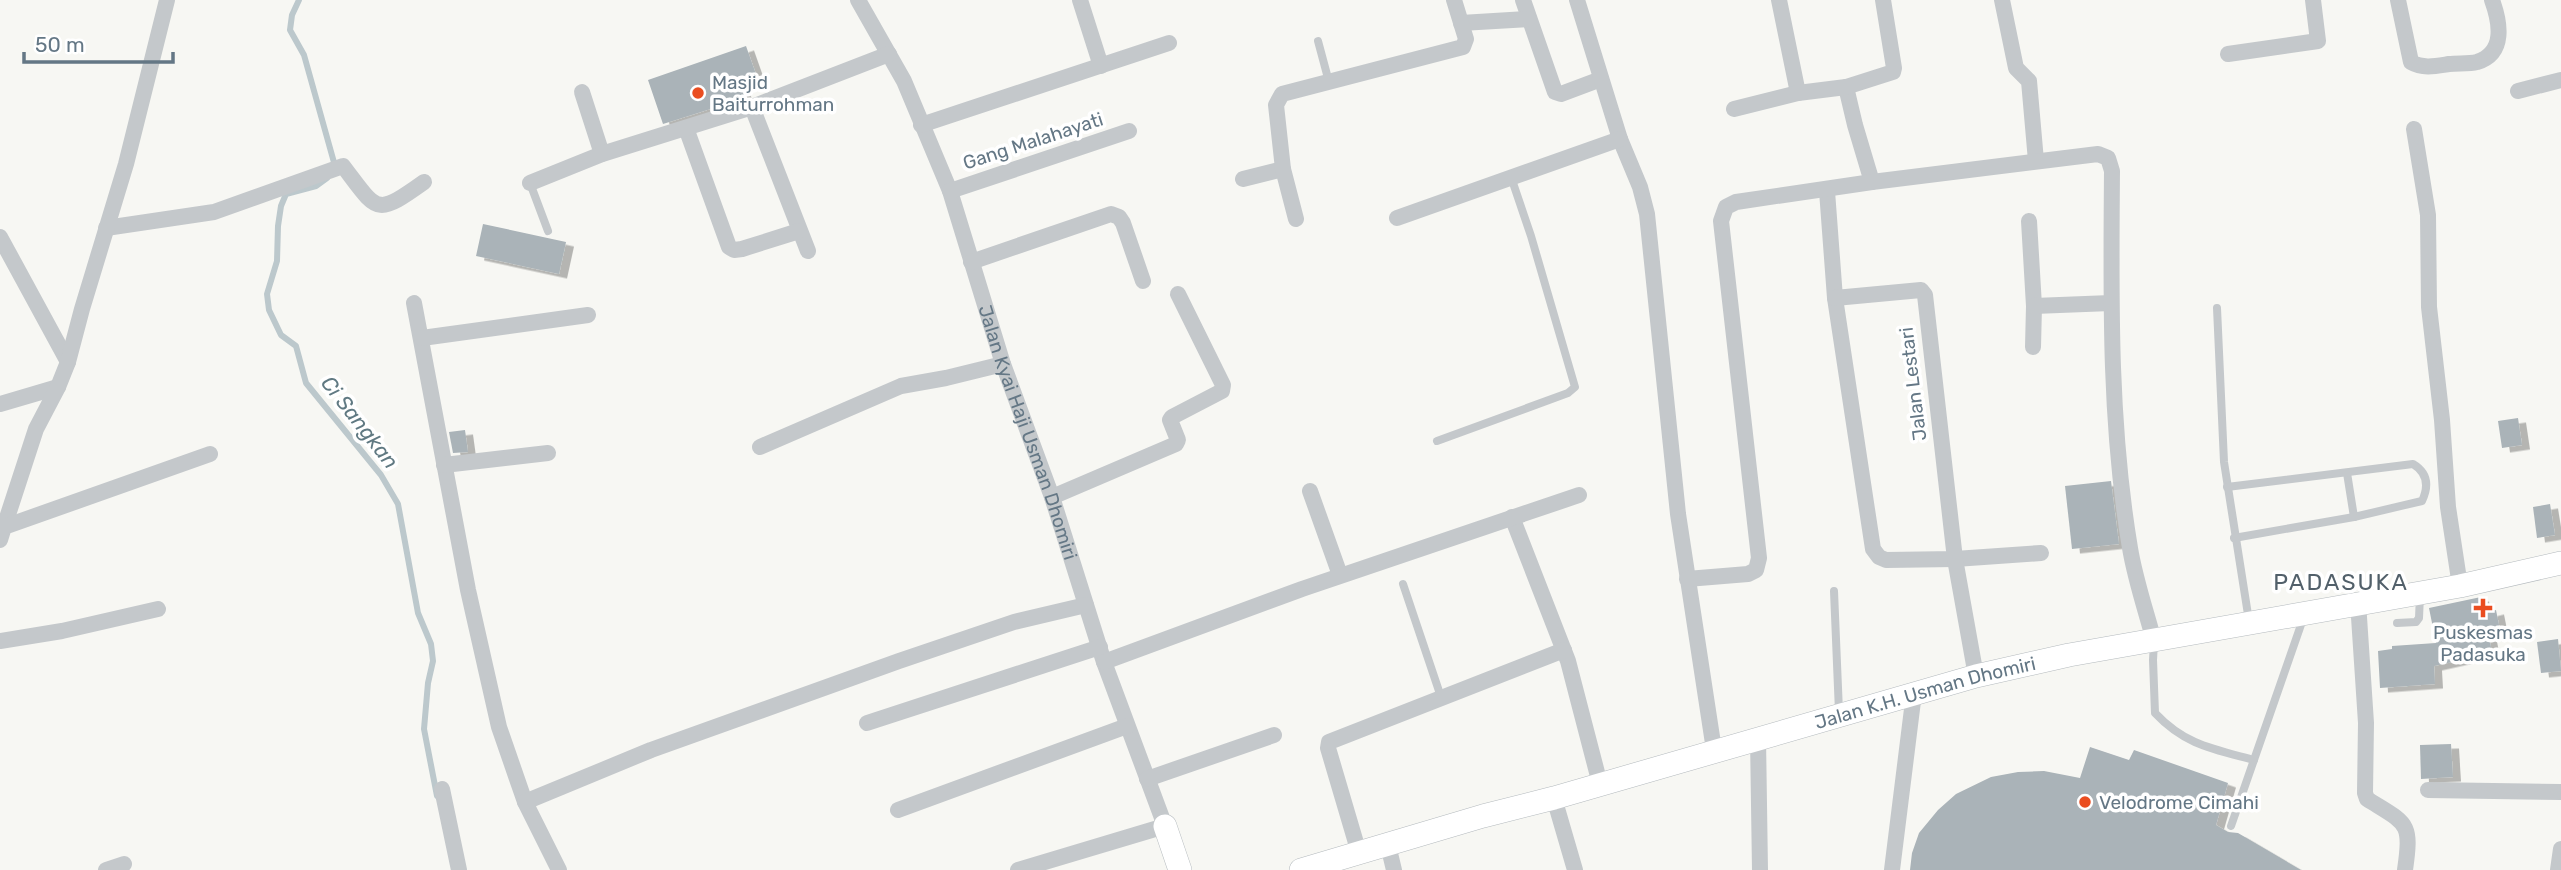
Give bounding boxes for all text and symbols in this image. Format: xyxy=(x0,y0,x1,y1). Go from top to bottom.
scale bar xyxy=(24,21,173,65)
text: 50 m xyxy=(35,32,85,57)
place label: Masjid Baiturrohman xyxy=(712,71,834,116)
marker: Masjid Baiturrohman xyxy=(690,85,706,101)
street label: Gang Malahayati xyxy=(960,108,1106,174)
street label: Jalan Kyai Haji Usman Dhomiri xyxy=(974,302,1082,562)
street label: Jalan Lestari xyxy=(1895,326,1931,442)
water label: Ci Sangkan xyxy=(316,371,404,473)
district label: PADASUKA xyxy=(2273,568,2409,596)
marker: Puskesmas Padasuka xyxy=(2473,598,2493,618)
place label: Puskesmas Padasuka xyxy=(2433,621,2533,666)
street label: Jalan K.H. Usman Dhomiri xyxy=(1812,651,2038,734)
place label: Velodrome Cimahi xyxy=(2099,791,2259,814)
marker: Velodrome Cimahi xyxy=(2077,794,2093,810)

